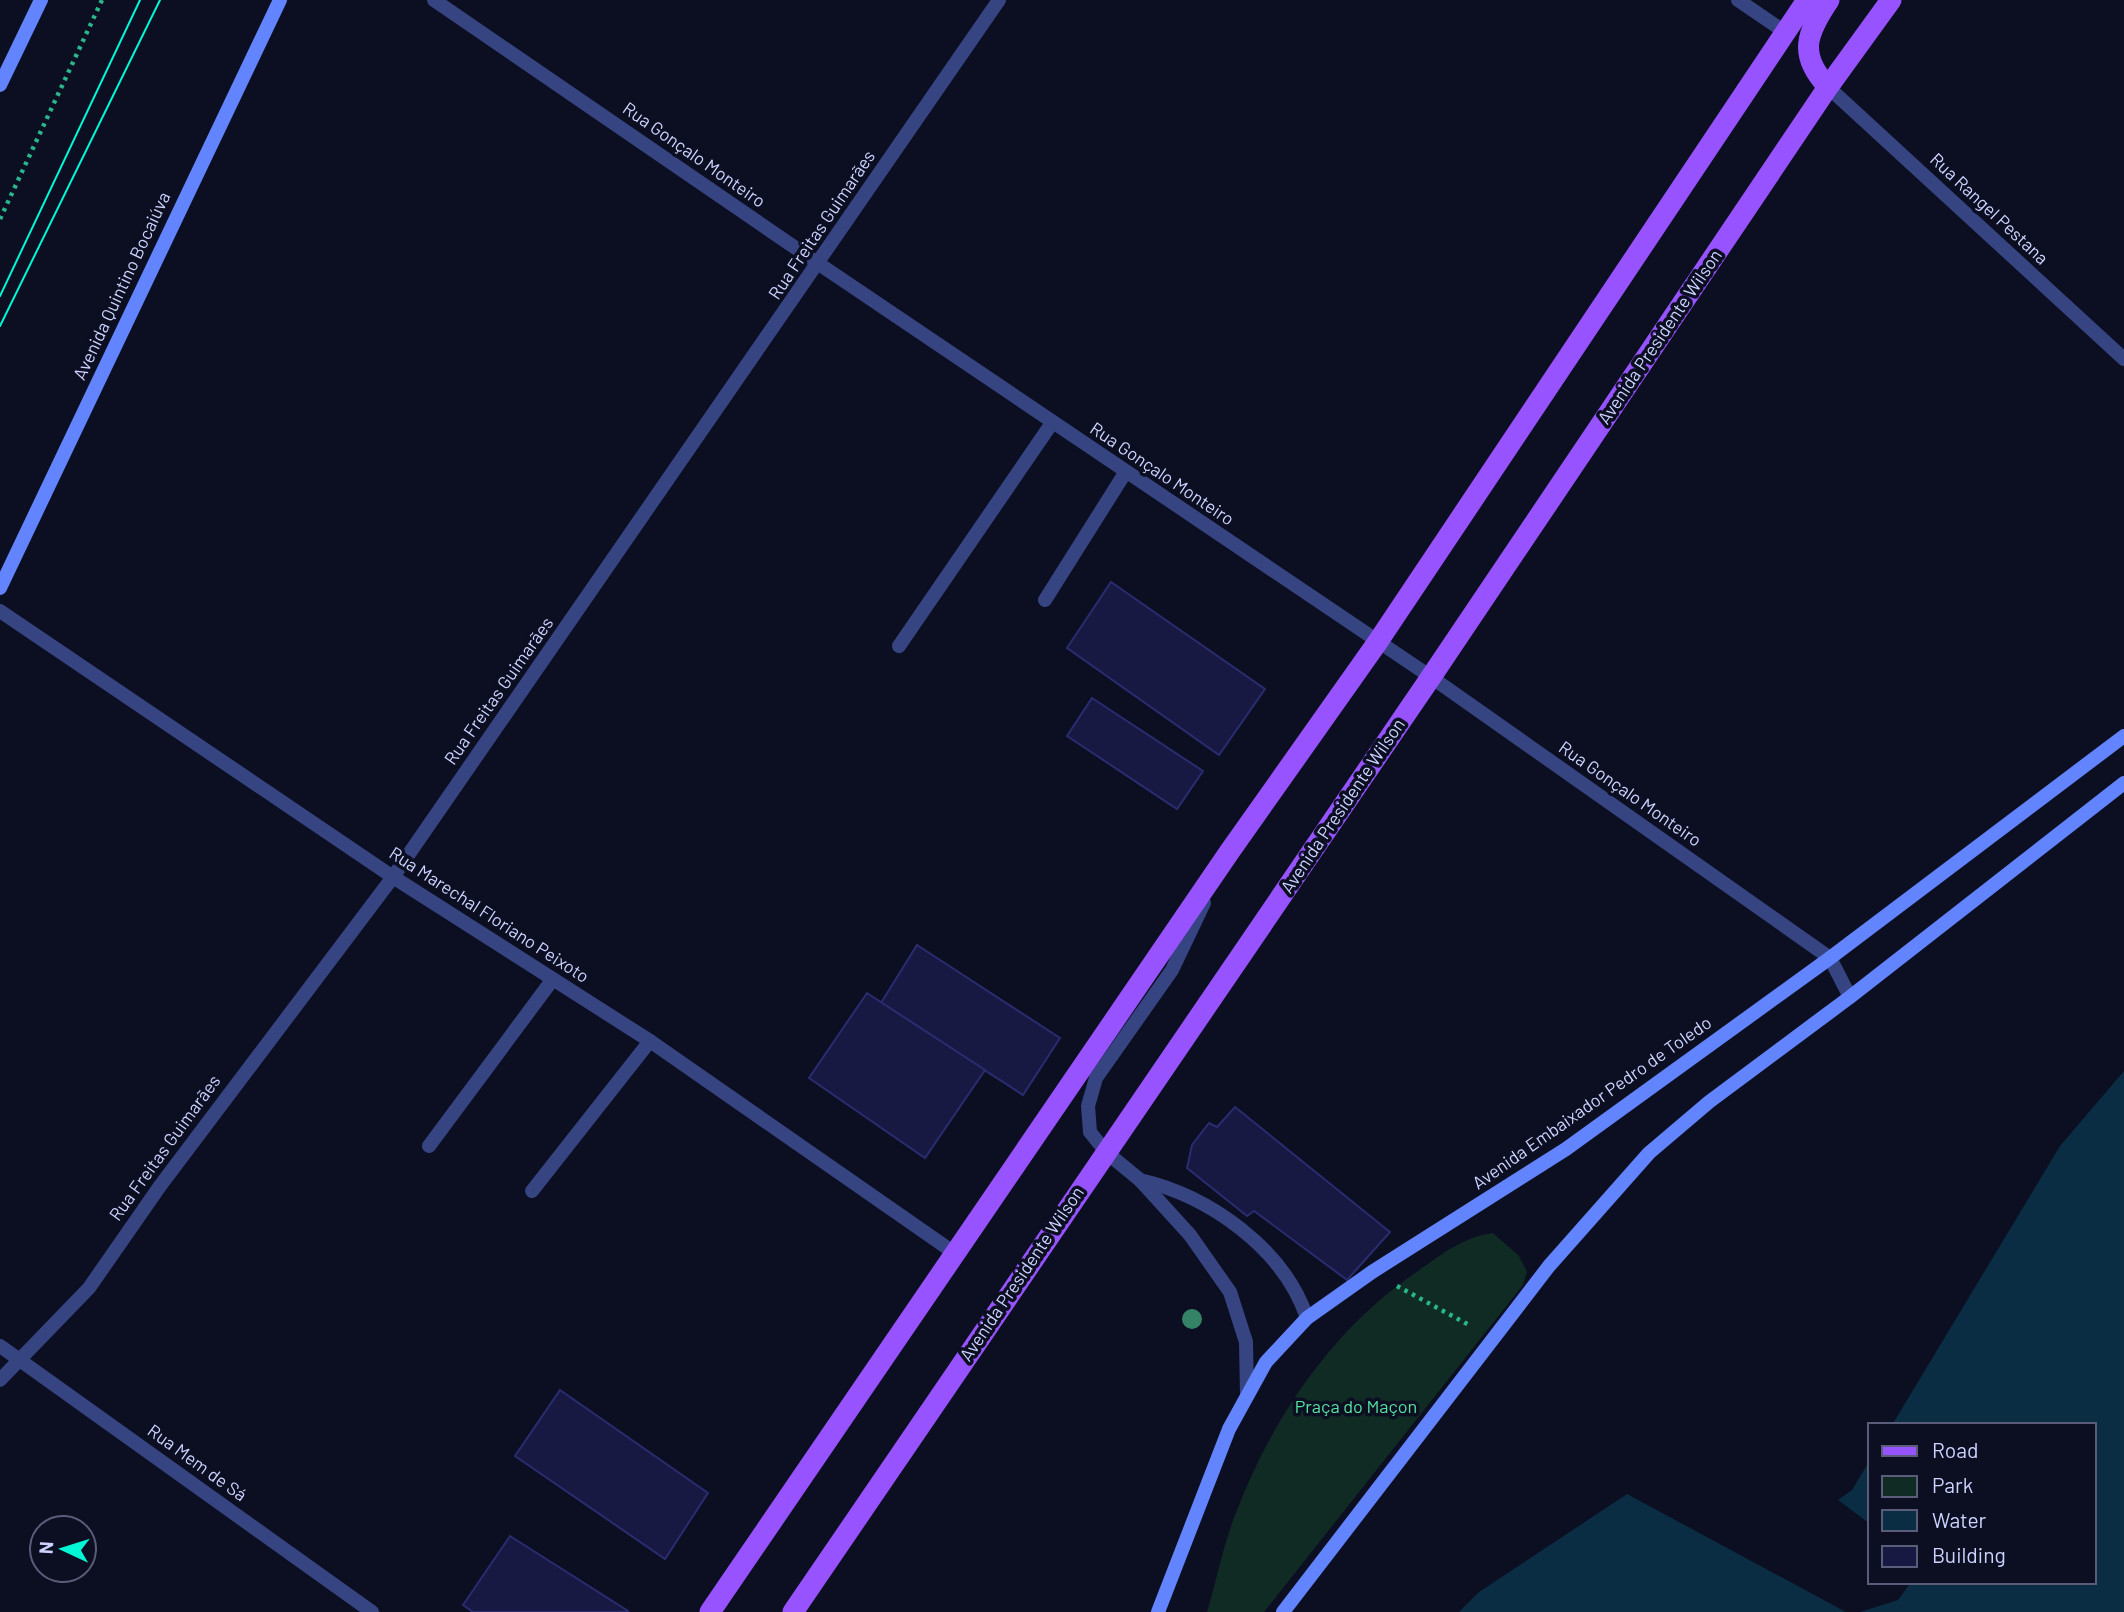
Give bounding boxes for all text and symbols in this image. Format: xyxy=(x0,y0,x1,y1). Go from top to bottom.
street label: Rua Gonçalo Monteiro xyxy=(619,97,770,212)
street label: Rua Freitas Guimarães xyxy=(763,146,879,303)
street label: Rua Rangel Pestana xyxy=(1926,148,2053,269)
street label: Avenida Quintino Bocaiúva xyxy=(68,188,174,383)
street label: Avenida Presidente Wilson xyxy=(1592,245,1726,428)
street label: Rua Gonçalo Monteiro xyxy=(1086,417,1239,530)
street label: Rua Freitas Guimarães xyxy=(439,612,557,768)
street label: Avenida Presidente Wilson xyxy=(1275,714,1409,897)
street label: Rua Gonçalo Monteiro xyxy=(1555,736,1706,851)
street label: Rua Marechal Floriano Peixoto xyxy=(386,841,593,987)
street label: Avenida Embaixador Pedro de Toledo xyxy=(1468,1011,1715,1193)
street label: Rua Freitas Guimarães xyxy=(104,1070,225,1225)
street label: Avenida Presidente Wilson xyxy=(954,1182,1088,1365)
park label: Praça do Maçon xyxy=(1295,1395,1417,1417)
street label: Rua Mem de Sá xyxy=(144,1419,251,1506)
legend xyxy=(1868,1423,2096,1584)
text: Road xyxy=(1932,1437,1978,1462)
text: Park xyxy=(1932,1472,1973,1497)
text: Water xyxy=(1932,1507,1987,1532)
north arrow xyxy=(28,1514,98,1584)
text: N xyxy=(34,1541,57,1555)
text: Building xyxy=(1932,1542,2006,1567)

